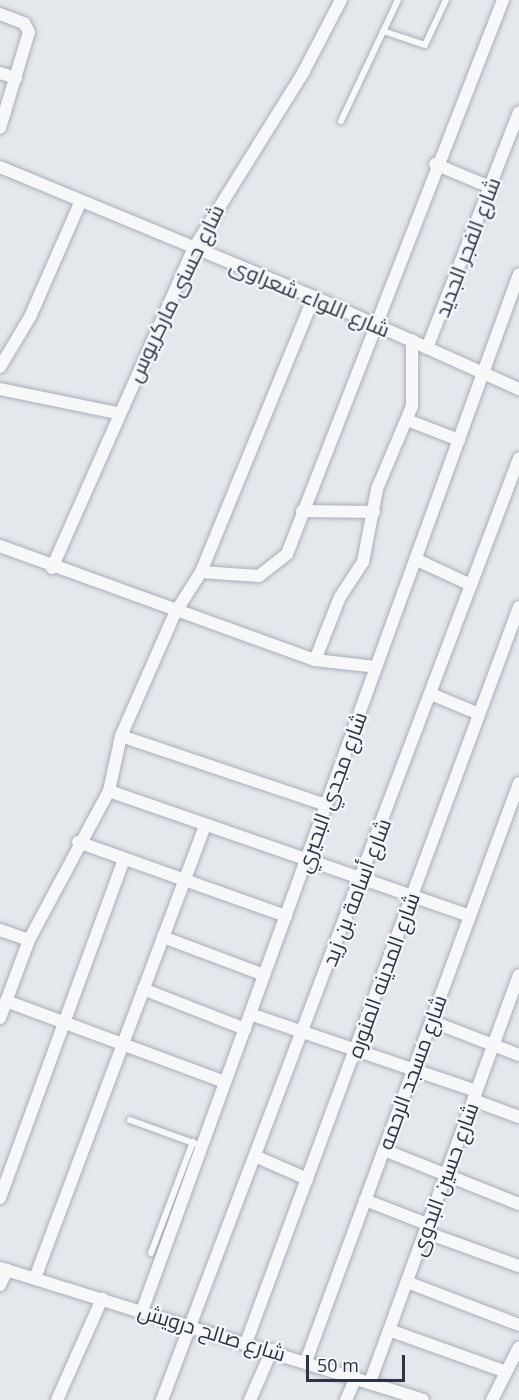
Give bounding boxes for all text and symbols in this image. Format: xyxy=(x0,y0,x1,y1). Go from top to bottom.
street label: شارع الفجر الجديد xyxy=(429,174,505,320)
street label: شارع حسنى ماركريوس xyxy=(121,200,229,386)
street label: شارع اللواء شعراوى xyxy=(226,252,394,342)
street label: شارع مجدي البحيري xyxy=(290,708,372,876)
street label: شارع أسامة بن زيد xyxy=(316,815,396,969)
street label: شارع المدينه المنوره xyxy=(341,889,425,1061)
street label: شارع مسجد الرحمه xyxy=(372,991,452,1153)
street label: شارع حسين البدوى xyxy=(405,1099,483,1259)
street label: شارع صالح درويش xyxy=(135,1298,289,1366)
scale bar xyxy=(309,1343,408,1381)
text: 50 m xyxy=(317,1353,359,1377)

